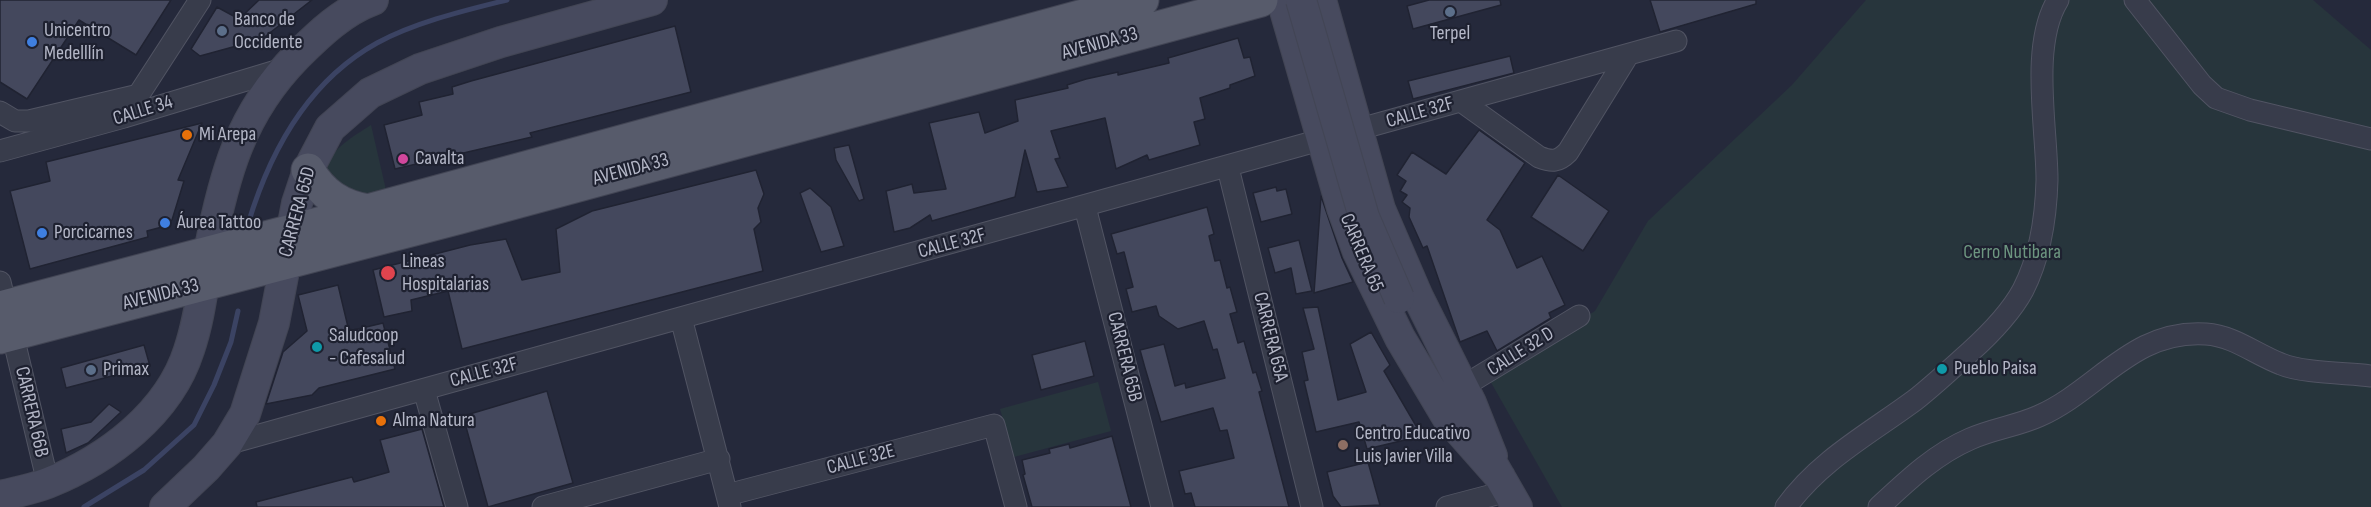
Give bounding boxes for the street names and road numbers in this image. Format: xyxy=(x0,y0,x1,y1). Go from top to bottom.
street label: AVENIDA 33 xyxy=(1059,22,1141,66)
street label: CALLE 34 xyxy=(110,91,176,131)
street label: CALLE 32F xyxy=(1384,92,1456,134)
street label: AVENIDA 33 xyxy=(590,148,672,192)
street label: CARRERA 65D xyxy=(274,164,322,260)
street label: CARRERA 65 xyxy=(1334,210,1388,296)
street label: CALLE 32F xyxy=(916,223,988,265)
street label: AVENIDA 33 xyxy=(120,274,202,316)
street label: CARRERA 65A xyxy=(1247,290,1293,384)
street label: CARRERA 65B xyxy=(1101,310,1147,404)
street label: CALLE 32 D xyxy=(1483,322,1559,382)
street label: CALLE 32F xyxy=(448,352,520,394)
street label: CARRERA 66B xyxy=(9,364,53,460)
street label: CALLE 32E xyxy=(824,439,898,481)

